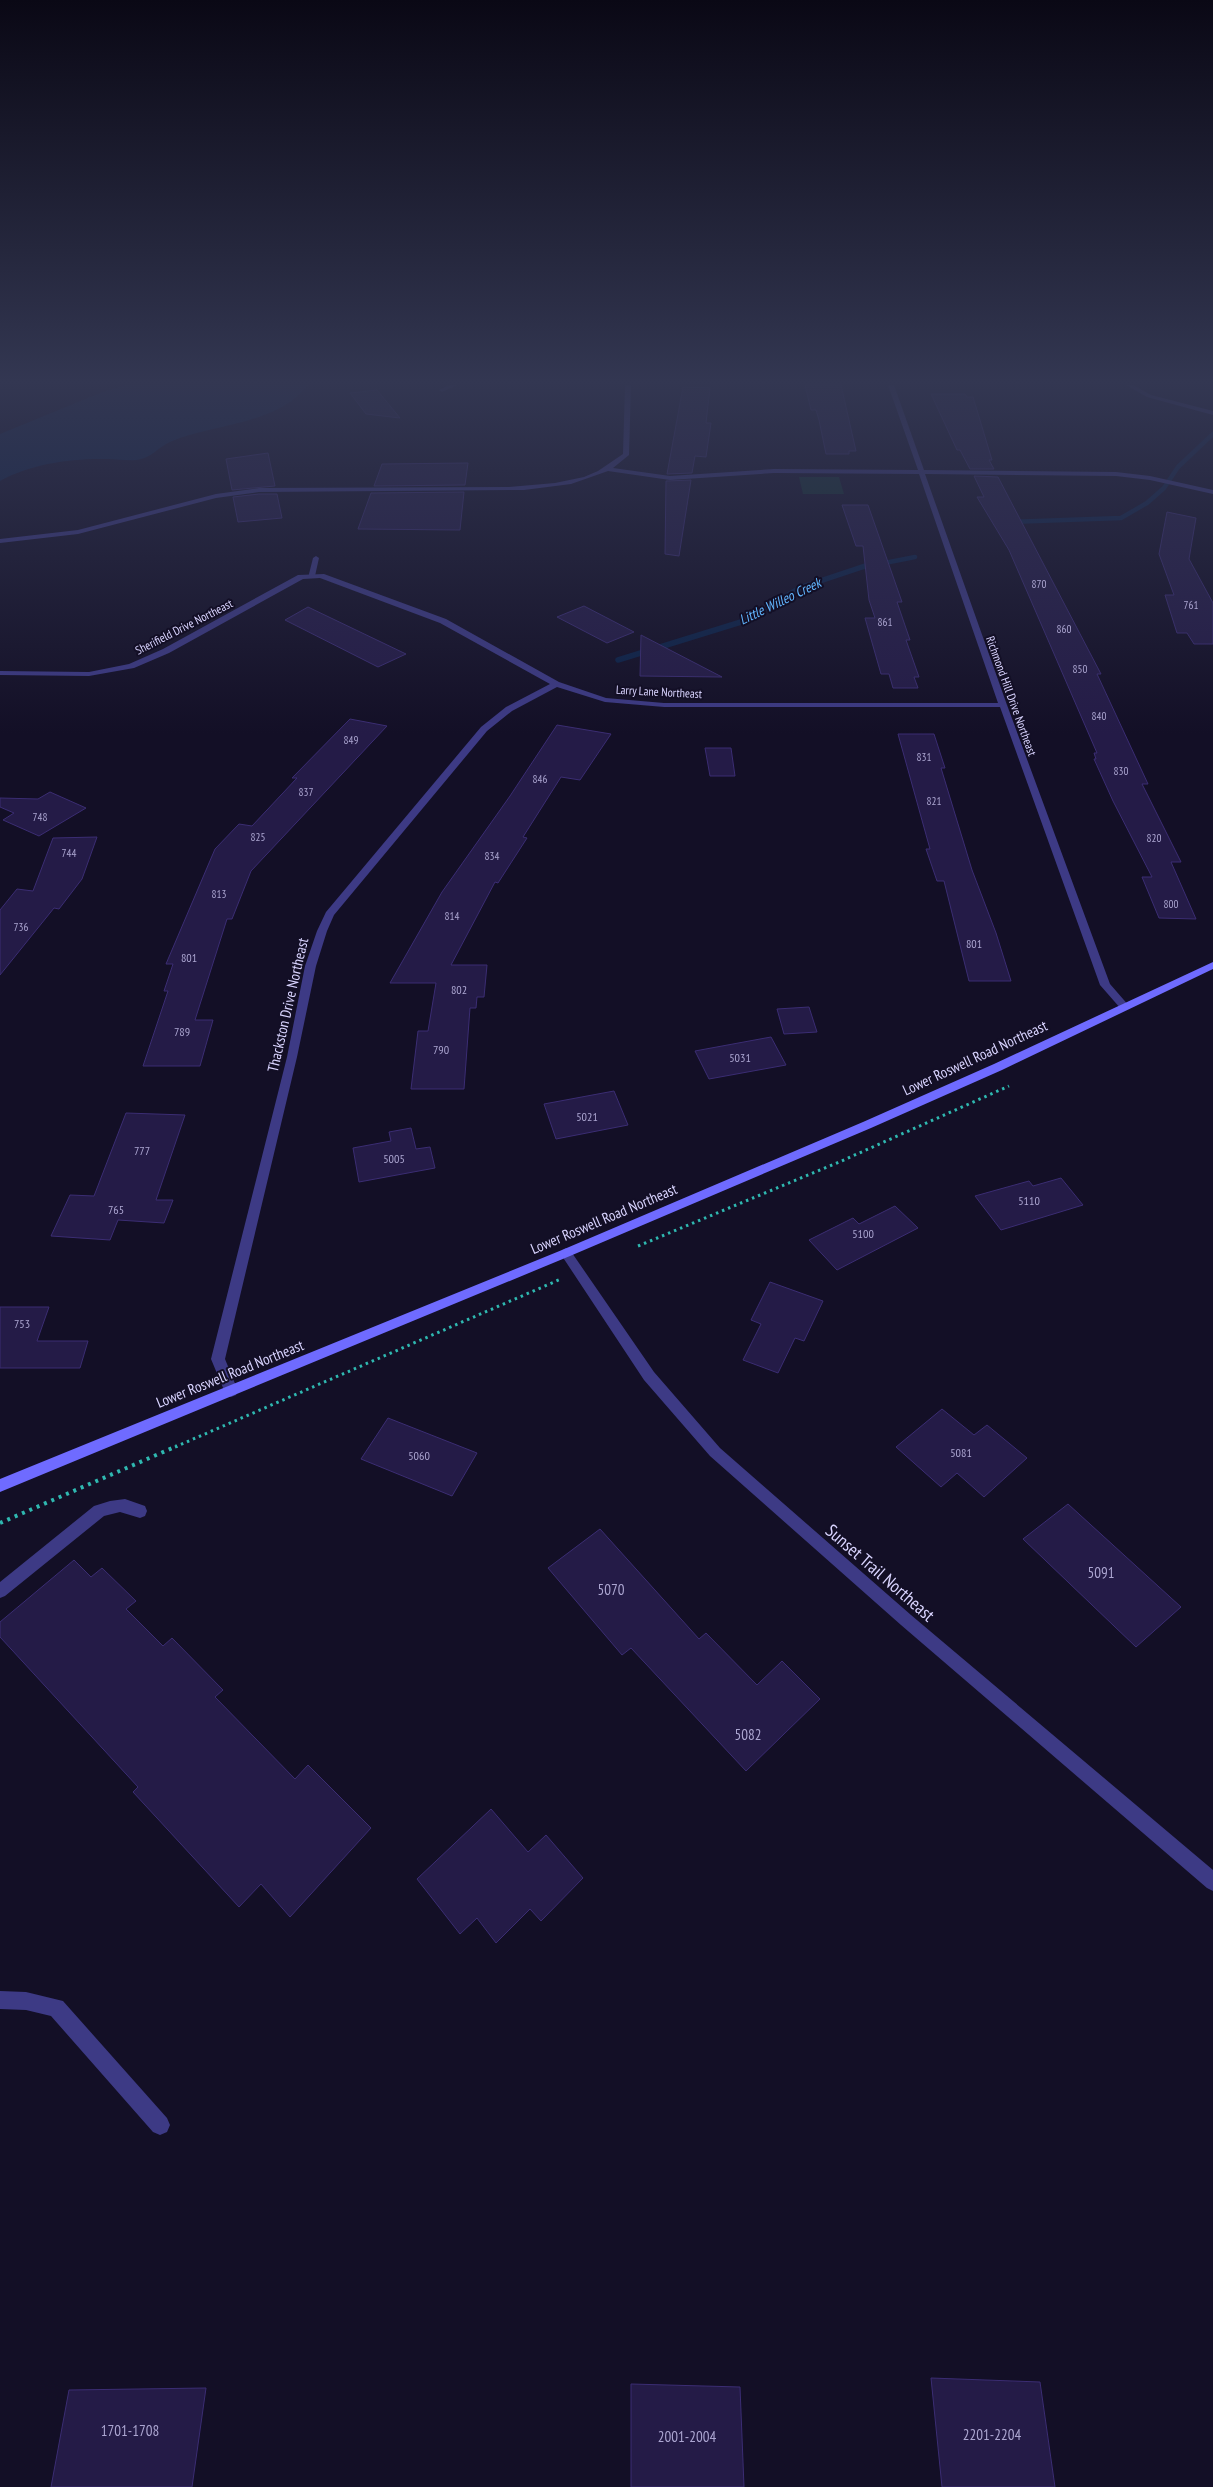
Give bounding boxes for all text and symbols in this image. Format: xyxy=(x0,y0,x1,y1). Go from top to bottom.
water label: Little Willeo Creek xyxy=(736,573,825,629)
house number: 870 xyxy=(1032,577,1046,591)
street label: Sherifield Drive Northeast xyxy=(133,595,236,658)
house number: 761 xyxy=(1184,598,1198,612)
house number: 861 xyxy=(878,615,892,629)
house number: 860 xyxy=(1057,622,1071,636)
street label: Richmond Hill Drive Northeast xyxy=(983,634,1040,758)
house number: 850 xyxy=(1073,662,1087,676)
street label: Larry Lane Northeast xyxy=(616,682,703,701)
house number: 840 xyxy=(1092,709,1106,723)
house number: 849 xyxy=(344,733,358,747)
house number: 831 xyxy=(917,750,931,764)
house number: 830 xyxy=(1114,764,1128,778)
house number: 846 xyxy=(533,772,547,786)
house number: 837 xyxy=(299,785,313,799)
house number: 821 xyxy=(927,794,941,808)
house number: 748 xyxy=(33,810,47,824)
house number: 825 xyxy=(251,830,265,844)
house number: 820 xyxy=(1147,831,1161,845)
house number: 744 xyxy=(62,846,76,860)
house number: 834 xyxy=(485,849,499,863)
house number: 813 xyxy=(212,887,226,901)
house number: 800 xyxy=(1164,897,1178,911)
house number: 814 xyxy=(445,909,459,923)
house number: 736 xyxy=(14,920,28,934)
street label: Thackston Drive Northeast xyxy=(263,936,312,1074)
house number: 801 xyxy=(966,936,982,951)
house number: 801 xyxy=(181,950,197,965)
house number: 802 xyxy=(451,982,467,997)
street label: Lower Roswell Road Northeast xyxy=(900,1016,1050,1099)
house number: 789 xyxy=(174,1024,190,1039)
house number: 790 xyxy=(433,1042,449,1057)
house number: 5031 xyxy=(729,1050,751,1065)
house number: 5021 xyxy=(576,1109,598,1124)
house number: 777 xyxy=(134,1143,150,1158)
house number: 5005 xyxy=(383,1151,405,1166)
street label: Lower Roswell Road Northeast xyxy=(528,1179,680,1258)
house number: 5110 xyxy=(1018,1193,1040,1208)
house number: 765 xyxy=(108,1202,124,1217)
house number: 5100 xyxy=(852,1226,874,1241)
house number: 753 xyxy=(14,1316,30,1331)
street label: Lower Roswell Road Northeast xyxy=(153,1335,306,1412)
house number: 5081 xyxy=(950,1445,972,1460)
house number: 5060 xyxy=(408,1448,430,1463)
street label: Sunset Trail Northeast xyxy=(821,1519,940,1626)
house number: 5091 xyxy=(1087,1563,1115,1582)
house number: 5070 xyxy=(597,1580,625,1599)
house number: 5082 xyxy=(734,1725,762,1744)
house number: 1701-1708 xyxy=(101,2421,159,2440)
house number: 2201-2204 xyxy=(963,2425,1021,2444)
house number: 2001-2004 xyxy=(658,2427,716,2446)

